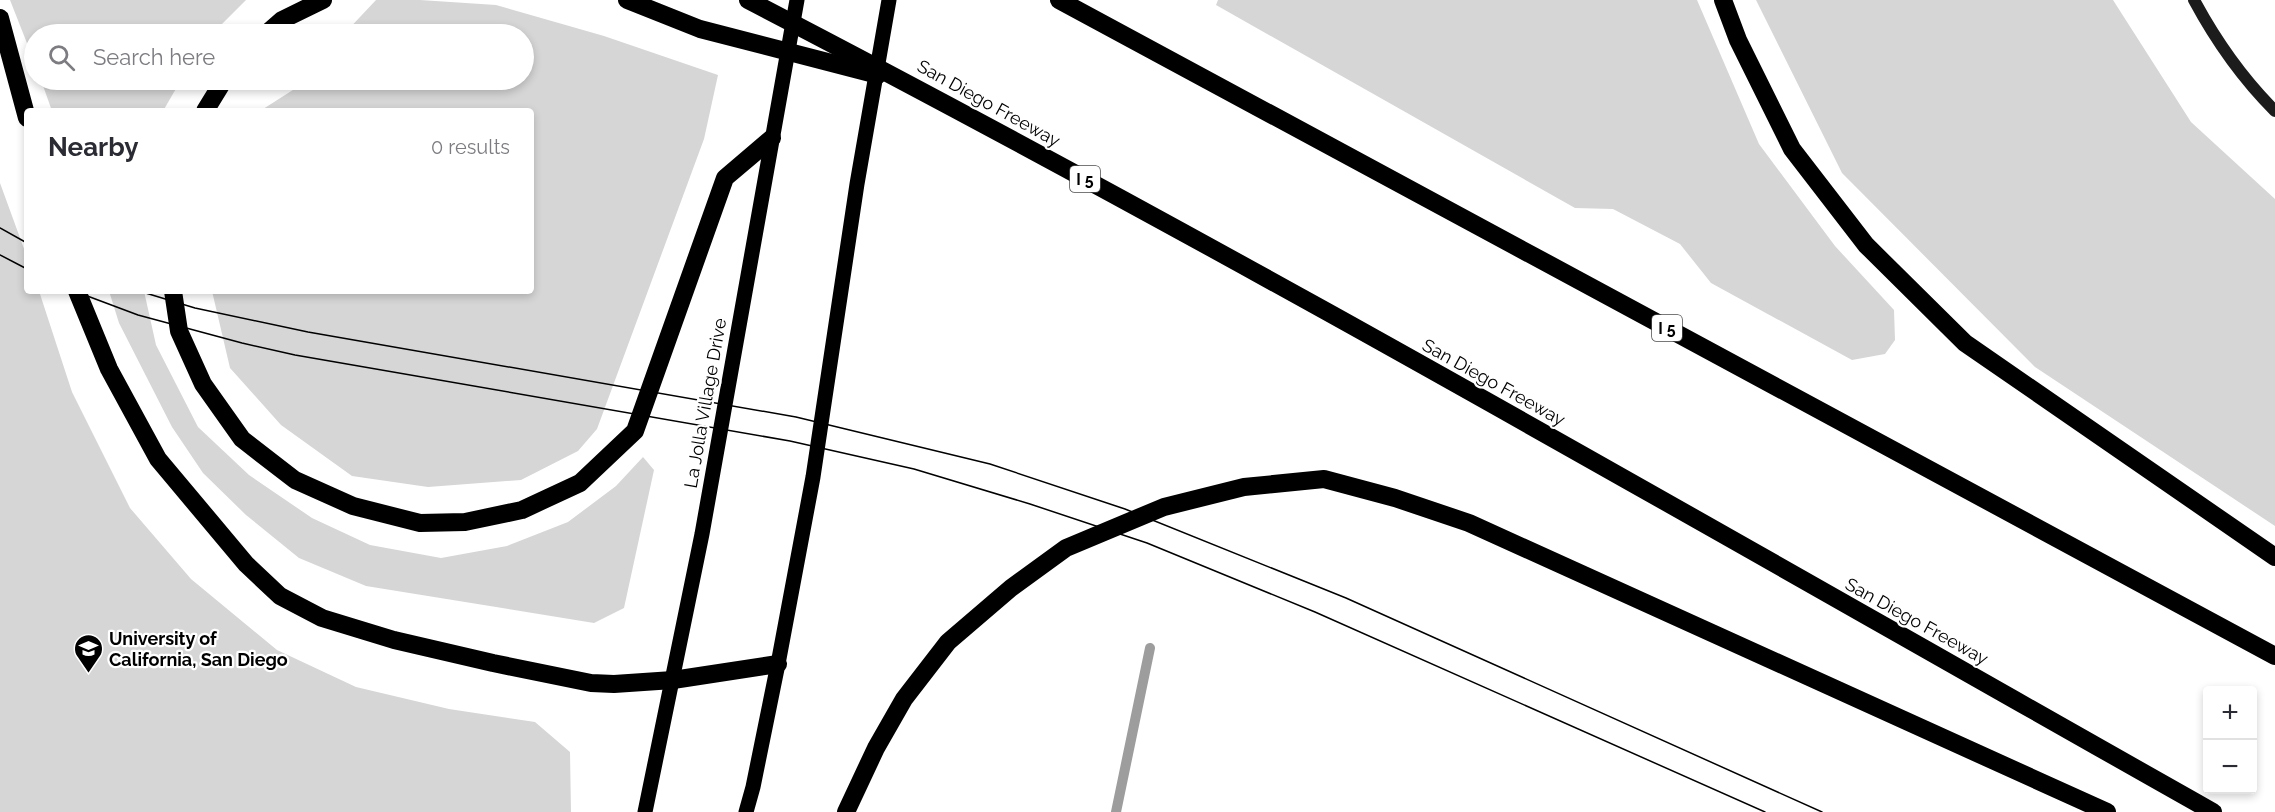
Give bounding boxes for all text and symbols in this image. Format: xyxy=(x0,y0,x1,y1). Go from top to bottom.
search box xyxy=(24,24,534,90)
icon: search xyxy=(45,41,78,74)
text: Search here xyxy=(93,44,215,70)
street label: San Diego Freeway xyxy=(914,55,1064,151)
text: Nearby xyxy=(48,132,138,162)
text: 0 results xyxy=(431,135,510,159)
road number: I 5 xyxy=(1070,166,1100,192)
road number: I 5 xyxy=(1652,315,1682,341)
street label: La Jolla Village Drive xyxy=(680,316,730,490)
street label: San Diego Freeway xyxy=(1419,334,1569,430)
street label: San Diego Freeway xyxy=(1842,573,1992,669)
place label: University of California, San Diego xyxy=(109,628,288,670)
school or university icon: University of California, San Diego xyxy=(72,632,104,674)
map controls xyxy=(2203,686,2257,794)
button: + xyxy=(2203,686,2257,740)
button: − xyxy=(2203,740,2257,794)

